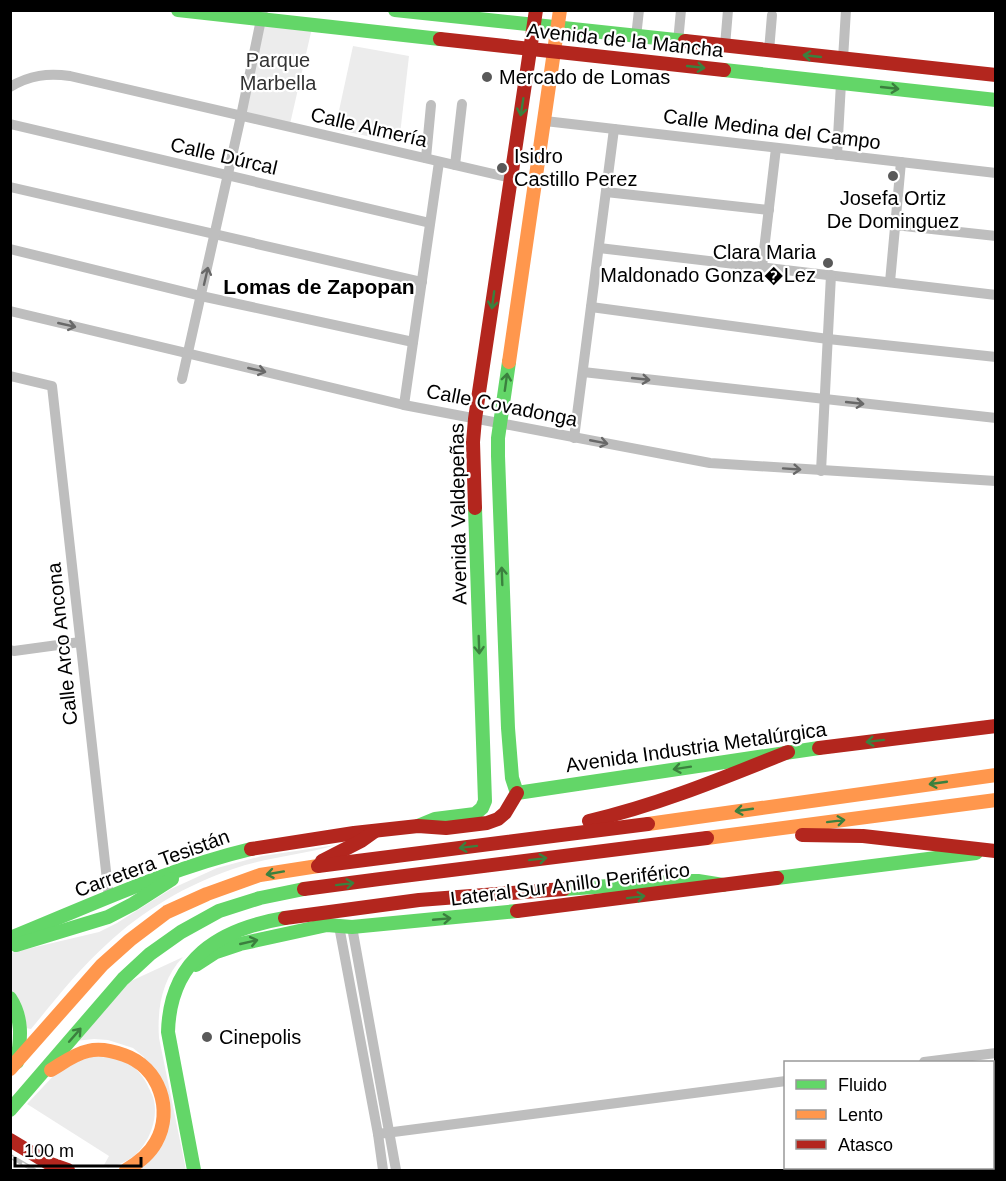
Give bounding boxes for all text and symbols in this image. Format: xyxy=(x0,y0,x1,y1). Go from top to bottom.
street label: Avenida de la Mancha xyxy=(526,19,725,61)
park label: Parque Marbella xyxy=(240,49,317,94)
one-way arrow xyxy=(803,50,822,61)
one-way arrow xyxy=(686,62,705,73)
place label: Mercado de Lomas xyxy=(499,66,670,88)
marker: Mercado de Lomas xyxy=(480,70,494,84)
one-way arrow xyxy=(879,83,899,94)
one-way arrow xyxy=(516,97,527,116)
street label: Calle Almería xyxy=(309,103,430,151)
street label: Calle Medina del Campo xyxy=(662,105,882,153)
street label: Calle Dúrcal xyxy=(168,133,280,179)
place label: Isidro Castillo Perez xyxy=(514,145,637,190)
marker: Isidro Castillo Perez xyxy=(495,161,509,175)
marker: Josefa Ortiz De Dominguez xyxy=(886,169,900,183)
place label: Josefa Ortiz De Dominguez xyxy=(827,187,959,232)
place label: Clara Maria Maldonado Gonza�Lez xyxy=(600,241,817,286)
marker: Clara Maria Maldonado Gonza�Lez xyxy=(821,256,835,270)
one-way arrow xyxy=(200,266,212,285)
district label: Lomas de Zapopan xyxy=(223,275,415,298)
one-way arrow xyxy=(487,289,498,309)
one-way arrow xyxy=(58,319,77,331)
one-way arrow xyxy=(247,364,266,376)
one-way arrow xyxy=(501,372,512,392)
one-way arrow xyxy=(630,374,650,385)
street label: Calle Covadonga xyxy=(425,380,580,431)
one-way arrow xyxy=(845,398,865,409)
street label: Avenida Valdepeñas xyxy=(445,423,471,605)
one-way arrow xyxy=(588,437,608,448)
one-way arrow xyxy=(781,463,801,474)
street label: Calle Arco Ancona xyxy=(42,561,81,726)
one-way arrow xyxy=(497,566,508,586)
one-way arrow xyxy=(474,634,485,654)
street label: Avenida Industria Metalúrgica xyxy=(564,718,829,776)
one-way arrow xyxy=(866,736,885,747)
one-way arrow xyxy=(672,762,692,773)
one-way arrow xyxy=(928,778,948,789)
one-way arrow xyxy=(735,804,755,815)
one-way arrow xyxy=(825,815,845,826)
street label: Carretera Tesistán xyxy=(72,825,232,901)
one-way arrow xyxy=(459,842,478,853)
one-way arrow xyxy=(528,853,548,864)
street label: Lateral Sur Anillo Periférico xyxy=(449,858,691,910)
one-way arrow xyxy=(265,867,285,878)
one-way arrow xyxy=(334,878,354,889)
one-way arrow xyxy=(625,891,645,902)
one-way arrow xyxy=(432,913,451,924)
one-way arrow xyxy=(239,936,259,947)
place label: Cinepolis xyxy=(219,1026,301,1048)
one-way arrow xyxy=(68,1027,81,1043)
marker: Cinepolis xyxy=(200,1030,214,1044)
legend xyxy=(784,1061,994,1169)
text: Fluido xyxy=(838,1075,887,1095)
text: Lento xyxy=(838,1105,883,1125)
scale bar xyxy=(15,1130,141,1168)
text: Atasco xyxy=(838,1135,893,1155)
text: 100 m xyxy=(24,1141,74,1161)

